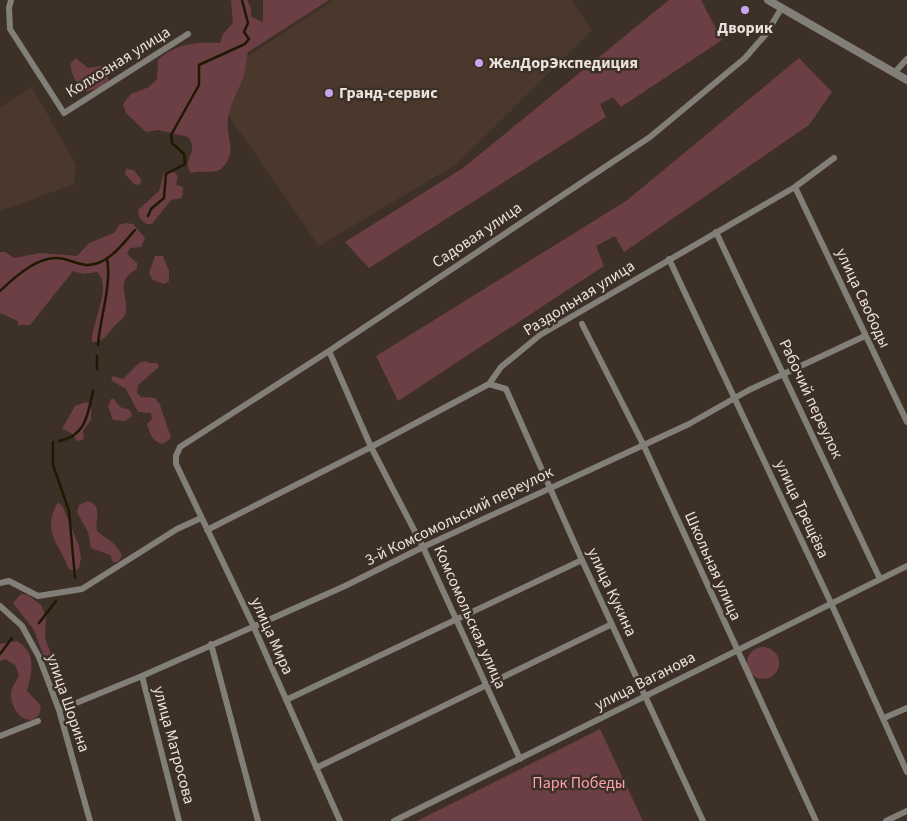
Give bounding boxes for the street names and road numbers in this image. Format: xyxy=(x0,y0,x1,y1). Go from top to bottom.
street label: Колхозная улица xyxy=(62,21,174,103)
street label: Садовая улица xyxy=(428,197,526,273)
street label: улица Свободы xyxy=(830,245,896,351)
street label: Раздольная улица xyxy=(519,255,639,341)
street label: Рабочий переулок xyxy=(774,336,848,462)
street label: улица Трещёва xyxy=(770,456,834,562)
street label: 3-й Комсомольский переулок xyxy=(361,461,557,571)
street label: Школьная улица xyxy=(679,508,747,624)
street label: Комсомольская улица xyxy=(428,542,512,692)
street label: улица Кукина xyxy=(582,544,642,640)
street label: улица Мира xyxy=(245,594,299,678)
street label: улица Ваганова xyxy=(591,646,699,716)
street label: улица Шорина xyxy=(41,651,95,755)
street label: улица Матросова xyxy=(148,684,200,806)

